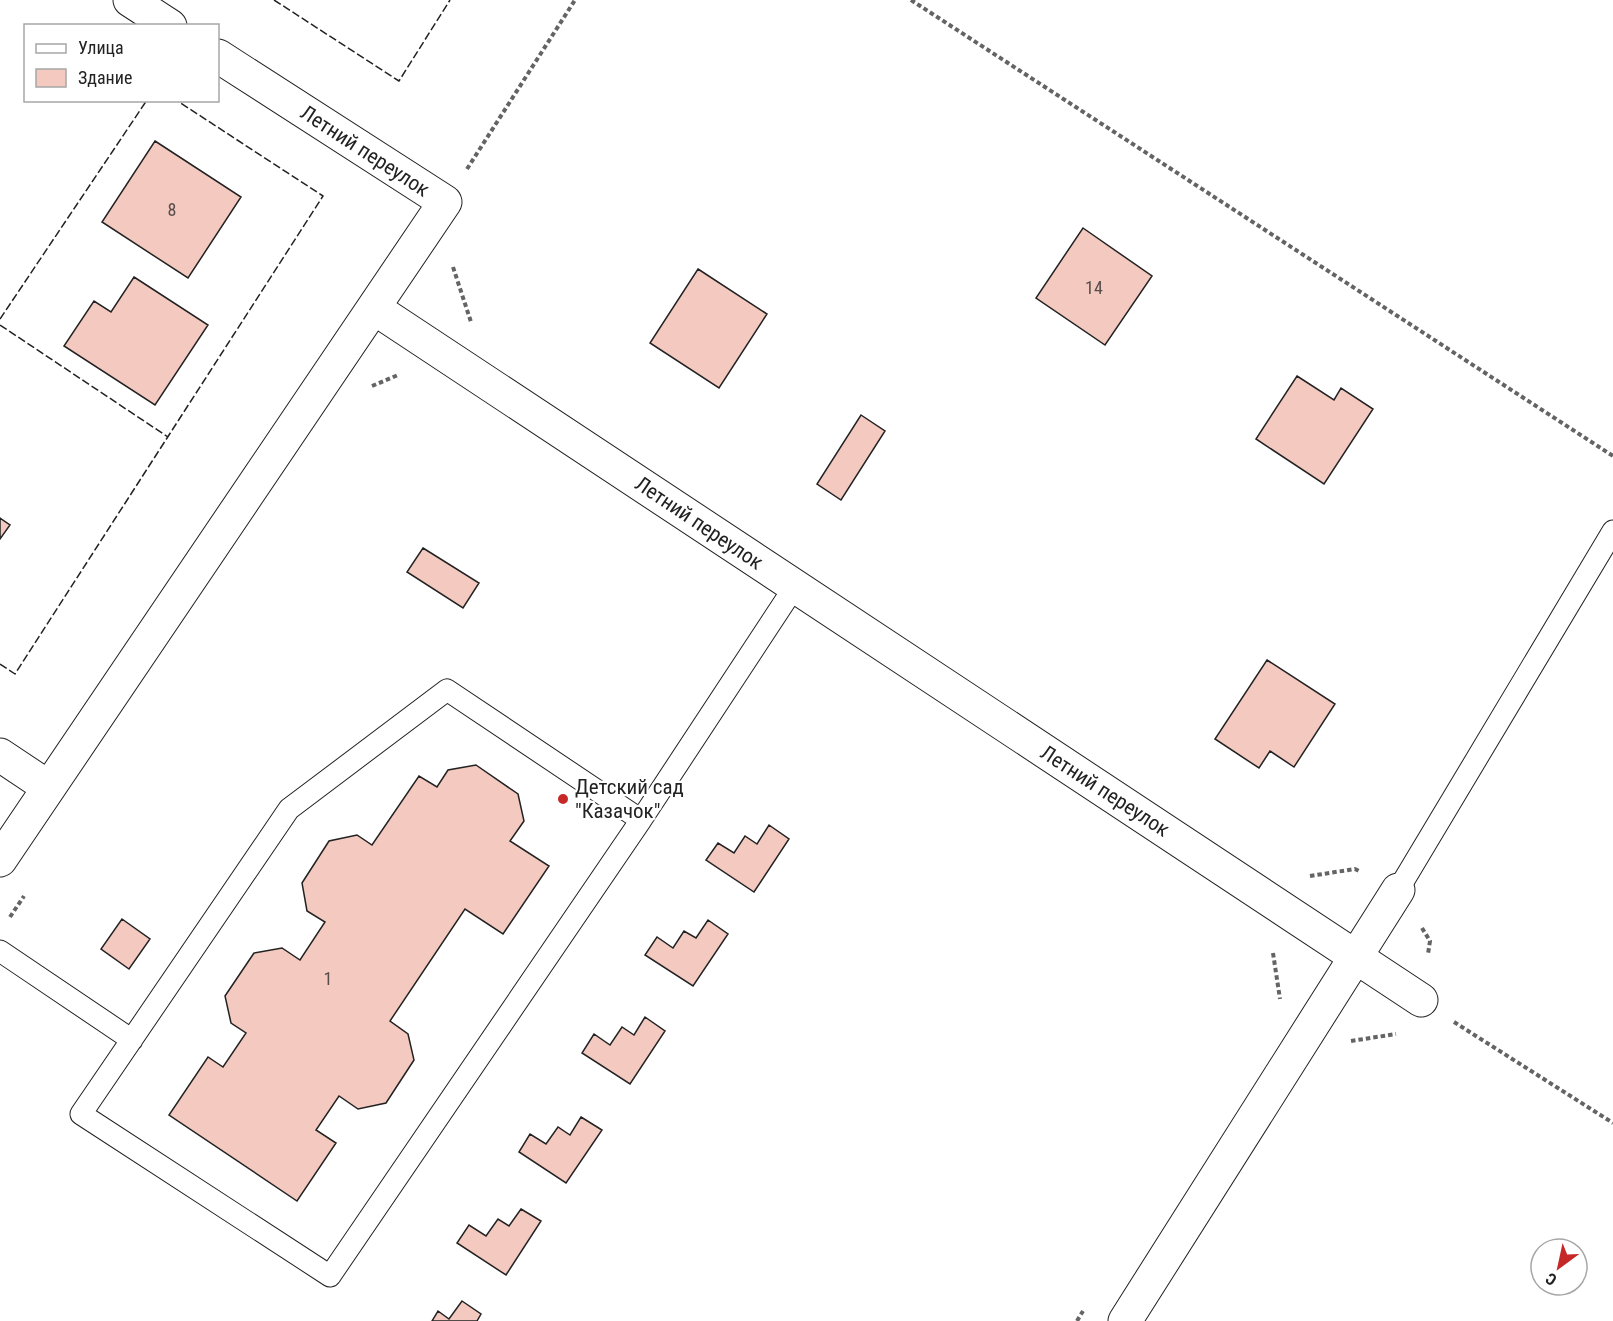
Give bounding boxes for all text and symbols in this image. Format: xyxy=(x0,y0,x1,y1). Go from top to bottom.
legend xyxy=(24,24,219,102)
text: Улица xyxy=(78,37,124,58)
text: Здание xyxy=(78,67,132,88)
street label: Летний переулок xyxy=(296,100,434,202)
house number: 8 xyxy=(168,199,176,220)
house number: 14 xyxy=(1085,277,1103,298)
street label: Летний переулок xyxy=(631,471,767,575)
street label: Летний переулок xyxy=(1036,740,1174,842)
place label: Детский сад "Казачок" xyxy=(575,775,684,823)
marker: Детский сад "Казачок" xyxy=(556,792,570,806)
house number: 1 xyxy=(324,968,332,989)
north arrow xyxy=(1529,1237,1589,1297)
text: С xyxy=(1542,1269,1560,1290)

